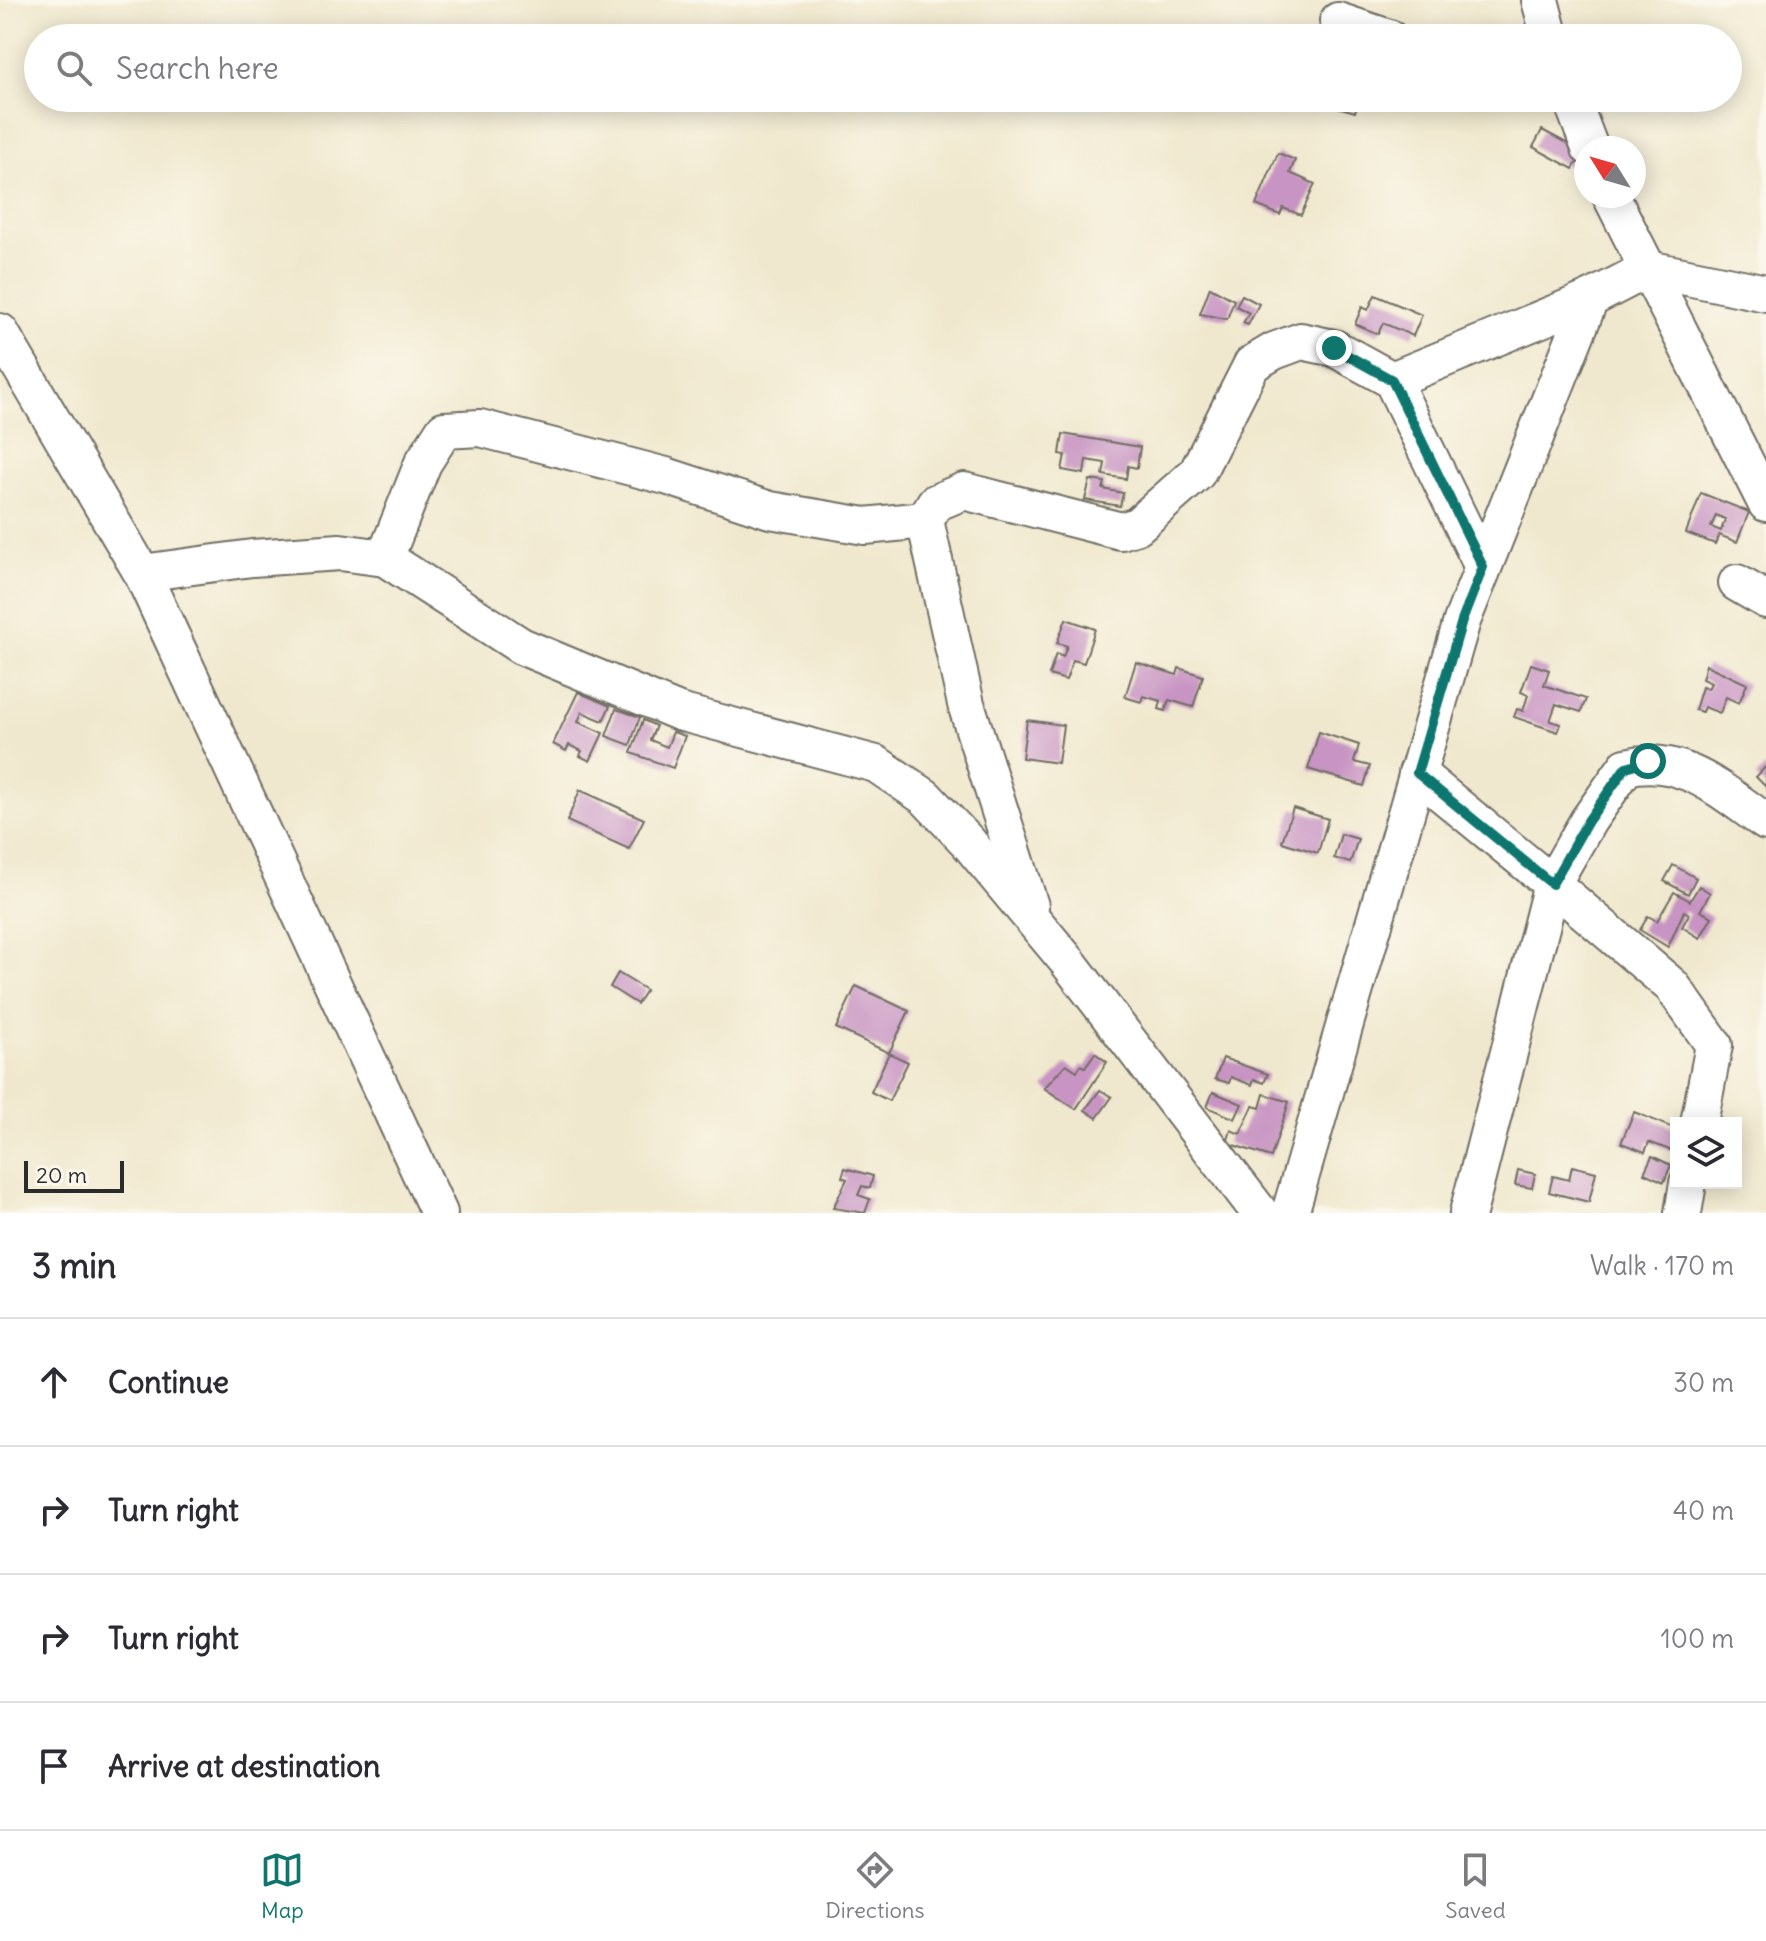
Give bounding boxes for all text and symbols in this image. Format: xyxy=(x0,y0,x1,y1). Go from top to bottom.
search box xyxy=(24,24,1742,112)
icon: search xyxy=(52,46,96,90)
text: Search here xyxy=(116,49,279,87)
north arrow xyxy=(1574,136,1646,208)
route end xyxy=(1316,330,1352,366)
route start xyxy=(1630,743,1666,779)
map controls xyxy=(1670,1117,1742,1189)
button: layers xyxy=(1670,1117,1742,1189)
scale bar xyxy=(24,1157,124,1193)
text: 20 m xyxy=(36,1161,87,1189)
text: 3 min xyxy=(32,1244,117,1287)
text: Walk · 170 m xyxy=(1590,1249,1734,1282)
icon: ahead xyxy=(32,1360,76,1404)
text: Continue xyxy=(108,1363,229,1401)
text: 30 m xyxy=(1673,1366,1734,1399)
icon: right xyxy=(32,1488,76,1532)
text: Turn right xyxy=(108,1491,239,1529)
text: 40 m xyxy=(1673,1494,1734,1527)
icon: right xyxy=(32,1616,76,1660)
text: Turn right xyxy=(108,1619,239,1657)
text: 100 m xyxy=(1660,1622,1734,1655)
icon: arrive xyxy=(32,1744,76,1788)
text: Arrive at destination xyxy=(108,1747,380,1785)
tab: Map xyxy=(260,1848,304,1924)
tab: Directions xyxy=(825,1848,925,1924)
tab: Saved xyxy=(1445,1848,1506,1924)

